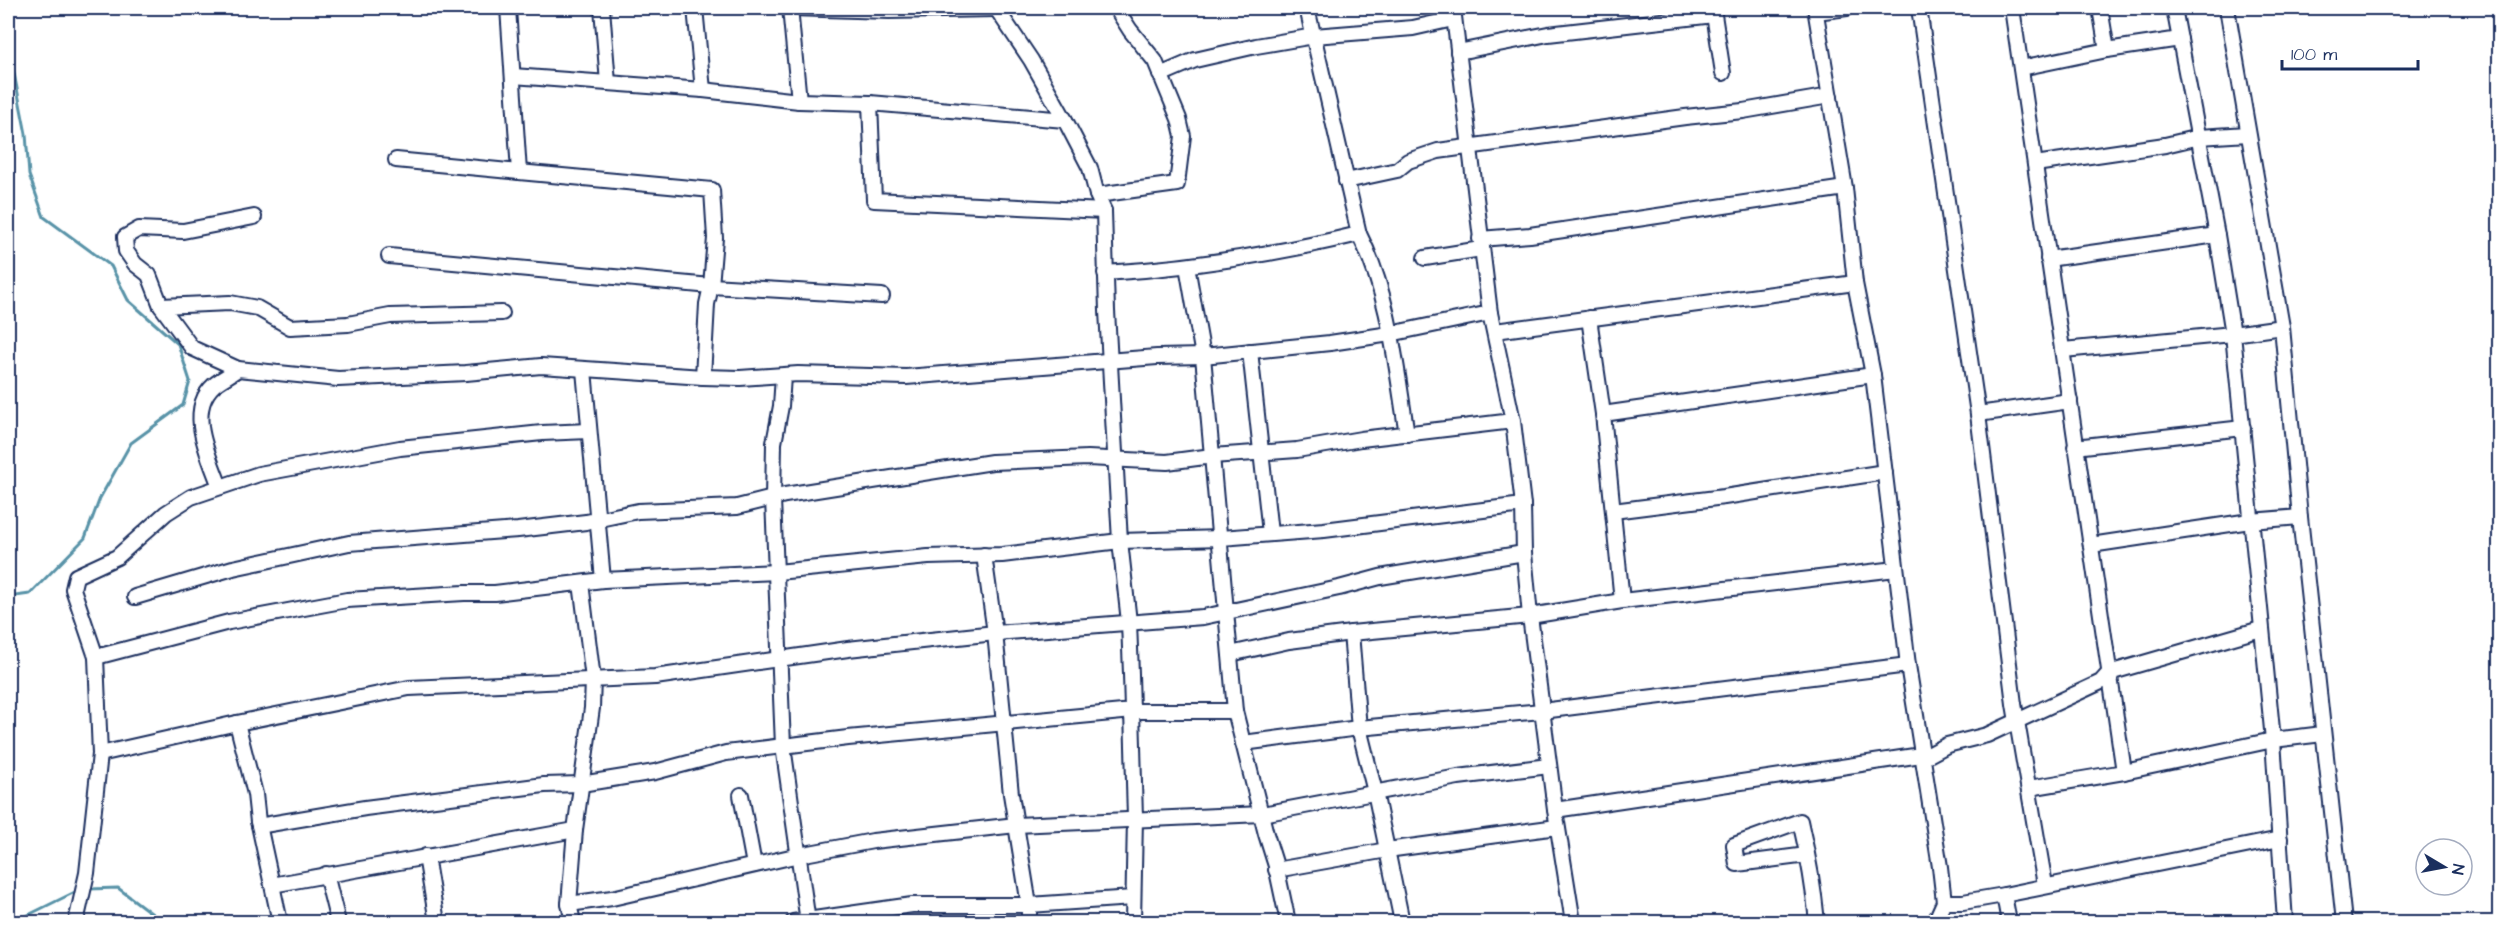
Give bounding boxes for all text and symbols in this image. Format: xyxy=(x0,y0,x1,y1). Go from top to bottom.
scale bar xyxy=(2282,33,2418,71)
text: 100 m xyxy=(2291,42,2337,67)
north arrow xyxy=(2414,837,2474,897)
text: N xyxy=(2446,863,2469,876)

